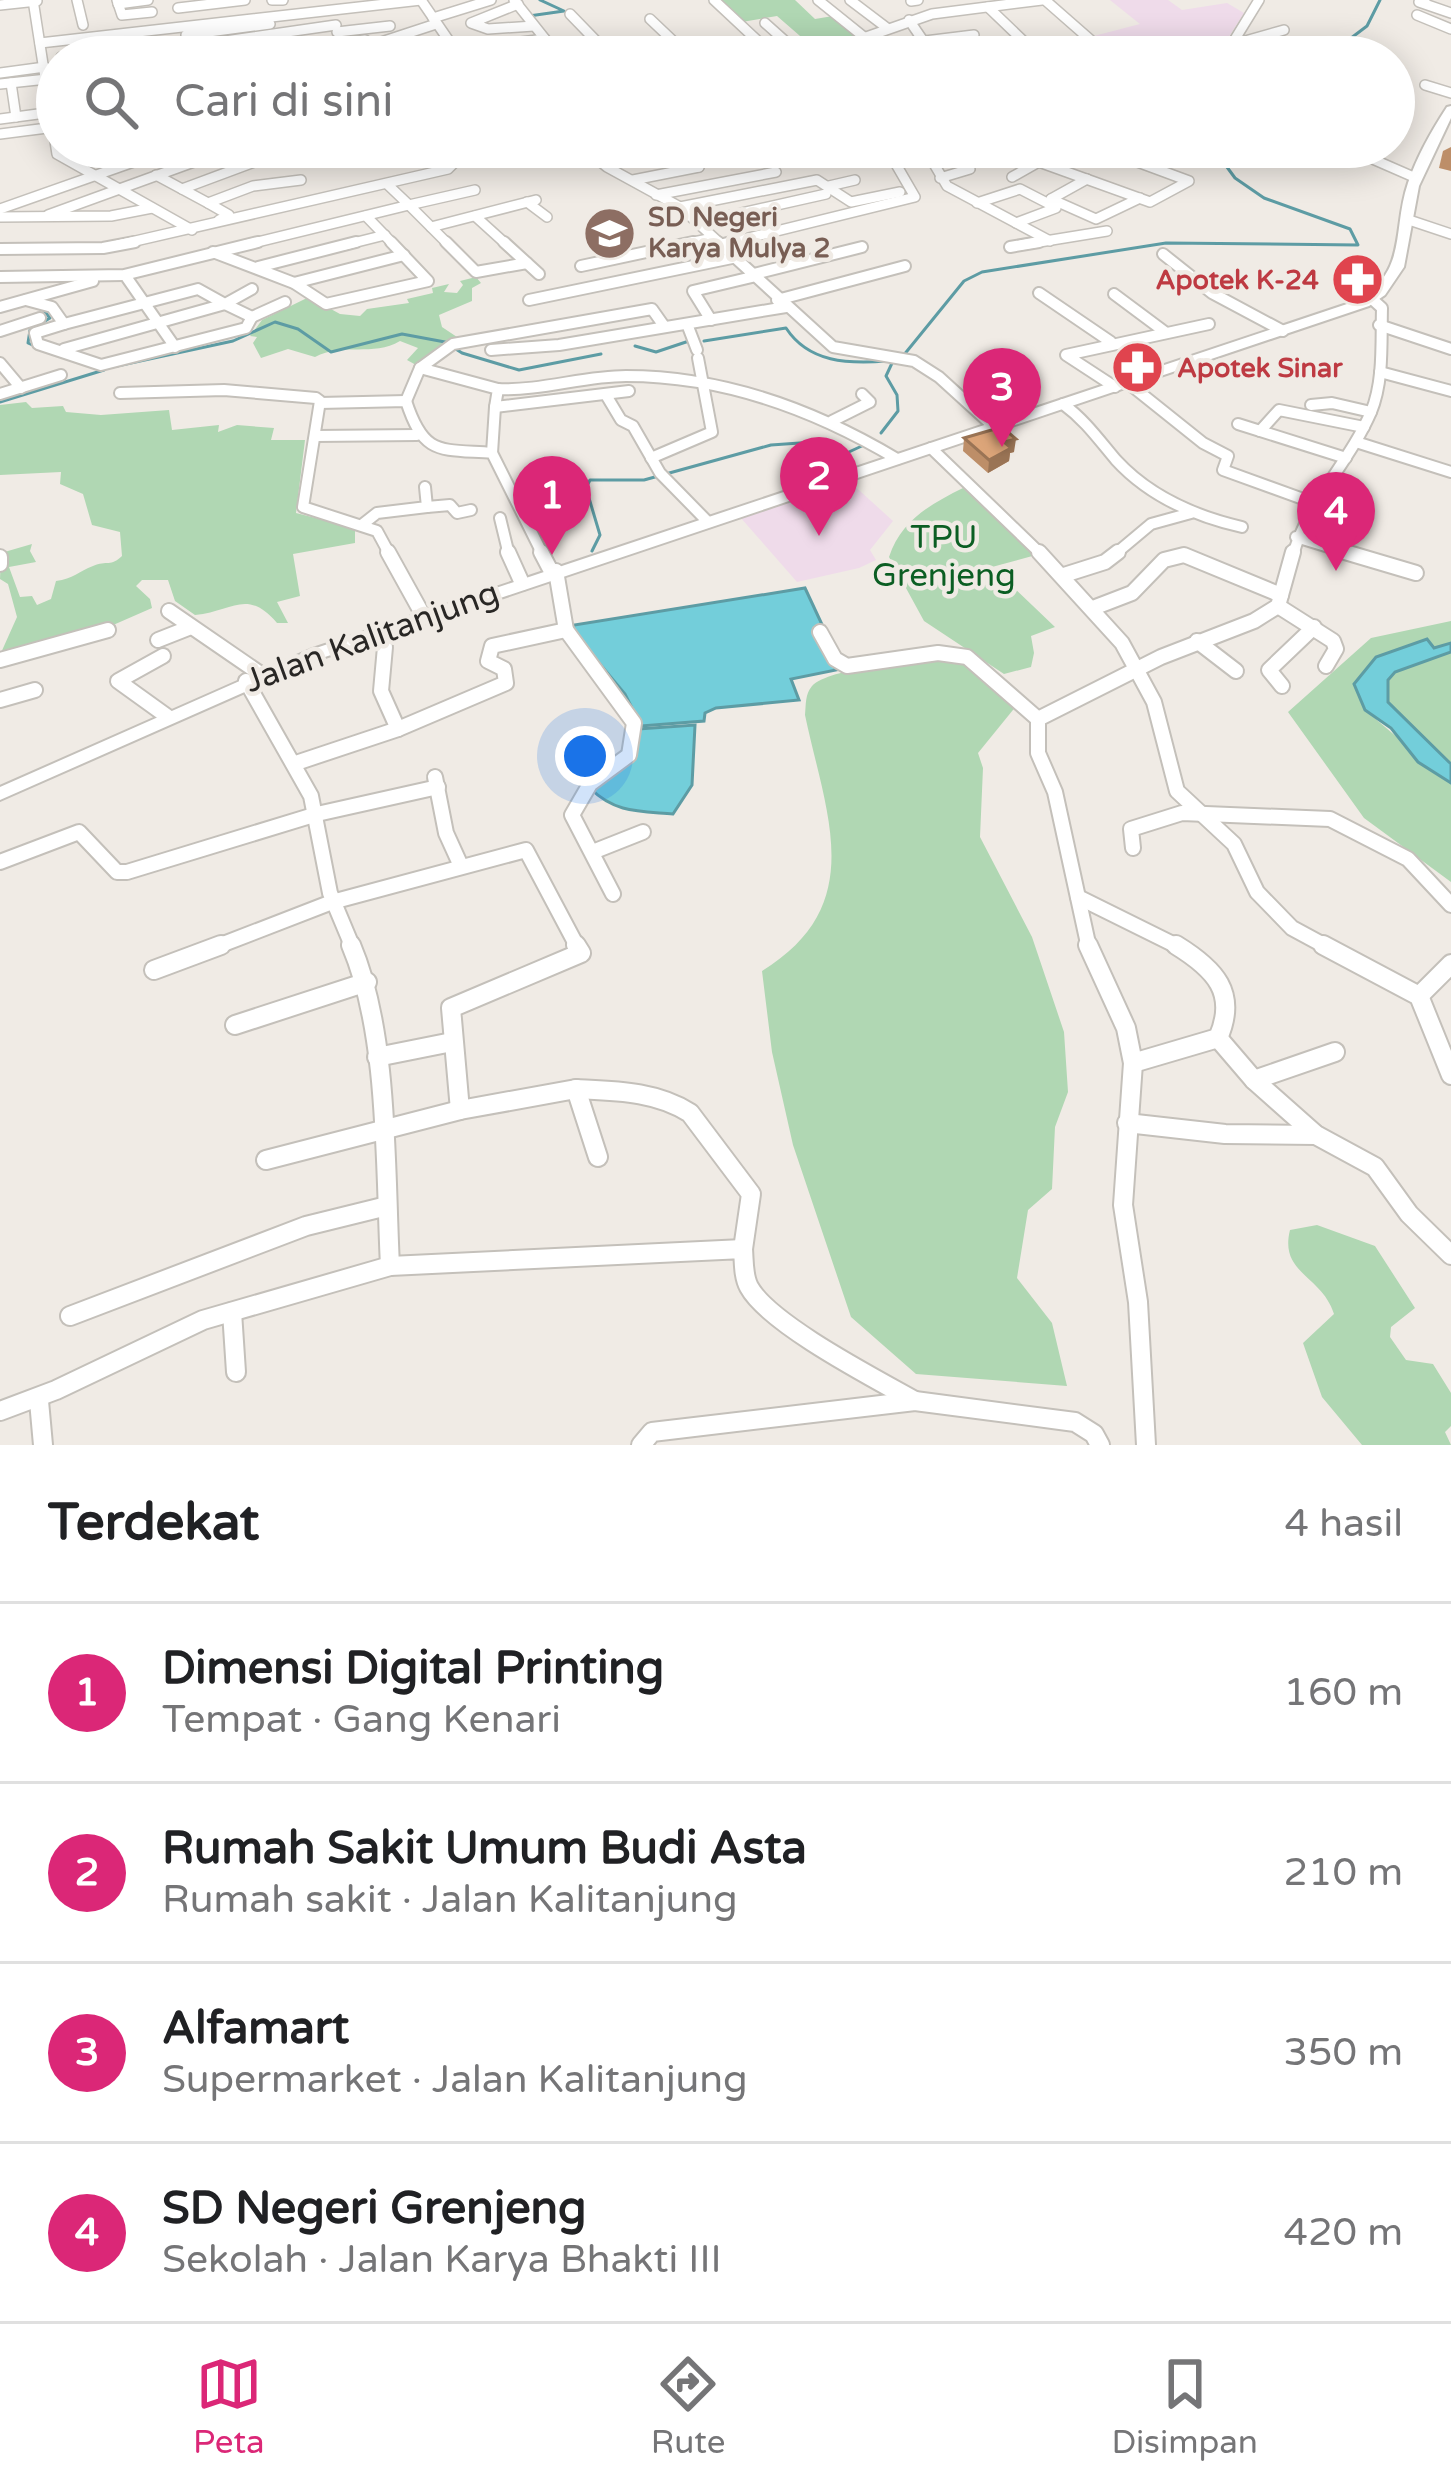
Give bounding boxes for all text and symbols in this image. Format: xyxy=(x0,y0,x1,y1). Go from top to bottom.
search box xyxy=(36,36,1415,168)
icon: search xyxy=(78,69,144,135)
text: Cari di sini xyxy=(174,75,393,129)
place label: SD Negeri Karya Mulya 2 xyxy=(648,201,831,265)
school or university icon: SD Negeri Karya Mulya 2 xyxy=(581,205,637,261)
pharmacy icon: Apotek K-24 xyxy=(1330,252,1386,308)
place label: Apotek K-24 xyxy=(1156,264,1319,297)
pharmacy icon: Apotek Sinar xyxy=(1110,340,1166,396)
pin: 3 xyxy=(963,348,1041,447)
place label: Apotek Sinar xyxy=(1177,352,1343,385)
pin: 2 xyxy=(780,437,858,536)
pin: 1 xyxy=(513,456,591,555)
pin: 4 xyxy=(1297,472,1375,571)
park label: TPU Grenjeng xyxy=(872,518,1016,595)
street label: Jalan Kalitanjung xyxy=(240,573,504,701)
your location xyxy=(555,726,615,786)
text: Terdekat xyxy=(48,1492,259,1554)
text: 4 hasil xyxy=(1285,1500,1403,1547)
text: Dimensi Digital Printing xyxy=(162,1642,664,1696)
text: 1 xyxy=(75,1669,99,1716)
text: 160 m xyxy=(1284,1669,1403,1716)
text: Tempat · Gang Kenari xyxy=(162,1696,561,1743)
text: Rumah Sakit Umum Budi Asta xyxy=(162,1822,807,1876)
text: 2 xyxy=(75,1849,99,1896)
text: 210 m xyxy=(1284,1849,1403,1896)
text: Rumah sakit · Jalan Kalitanjung xyxy=(162,1876,738,1923)
text: Alfamart xyxy=(162,2002,349,2056)
text: 3 xyxy=(75,2029,99,2076)
text: 350 m xyxy=(1284,2029,1403,2076)
text: Supermarket · Jalan Kalitanjung xyxy=(162,2056,748,2103)
text: SD Negeri Grenjeng xyxy=(162,2182,586,2236)
text: 4 xyxy=(75,2209,99,2256)
text: 420 m xyxy=(1284,2209,1403,2256)
text: Sekolah · Jalan Karya Bhakti III xyxy=(162,2236,722,2283)
tab: Peta xyxy=(193,2351,265,2462)
tab: Rute xyxy=(651,2351,725,2462)
tab: Disimpan xyxy=(1111,2351,1258,2462)

